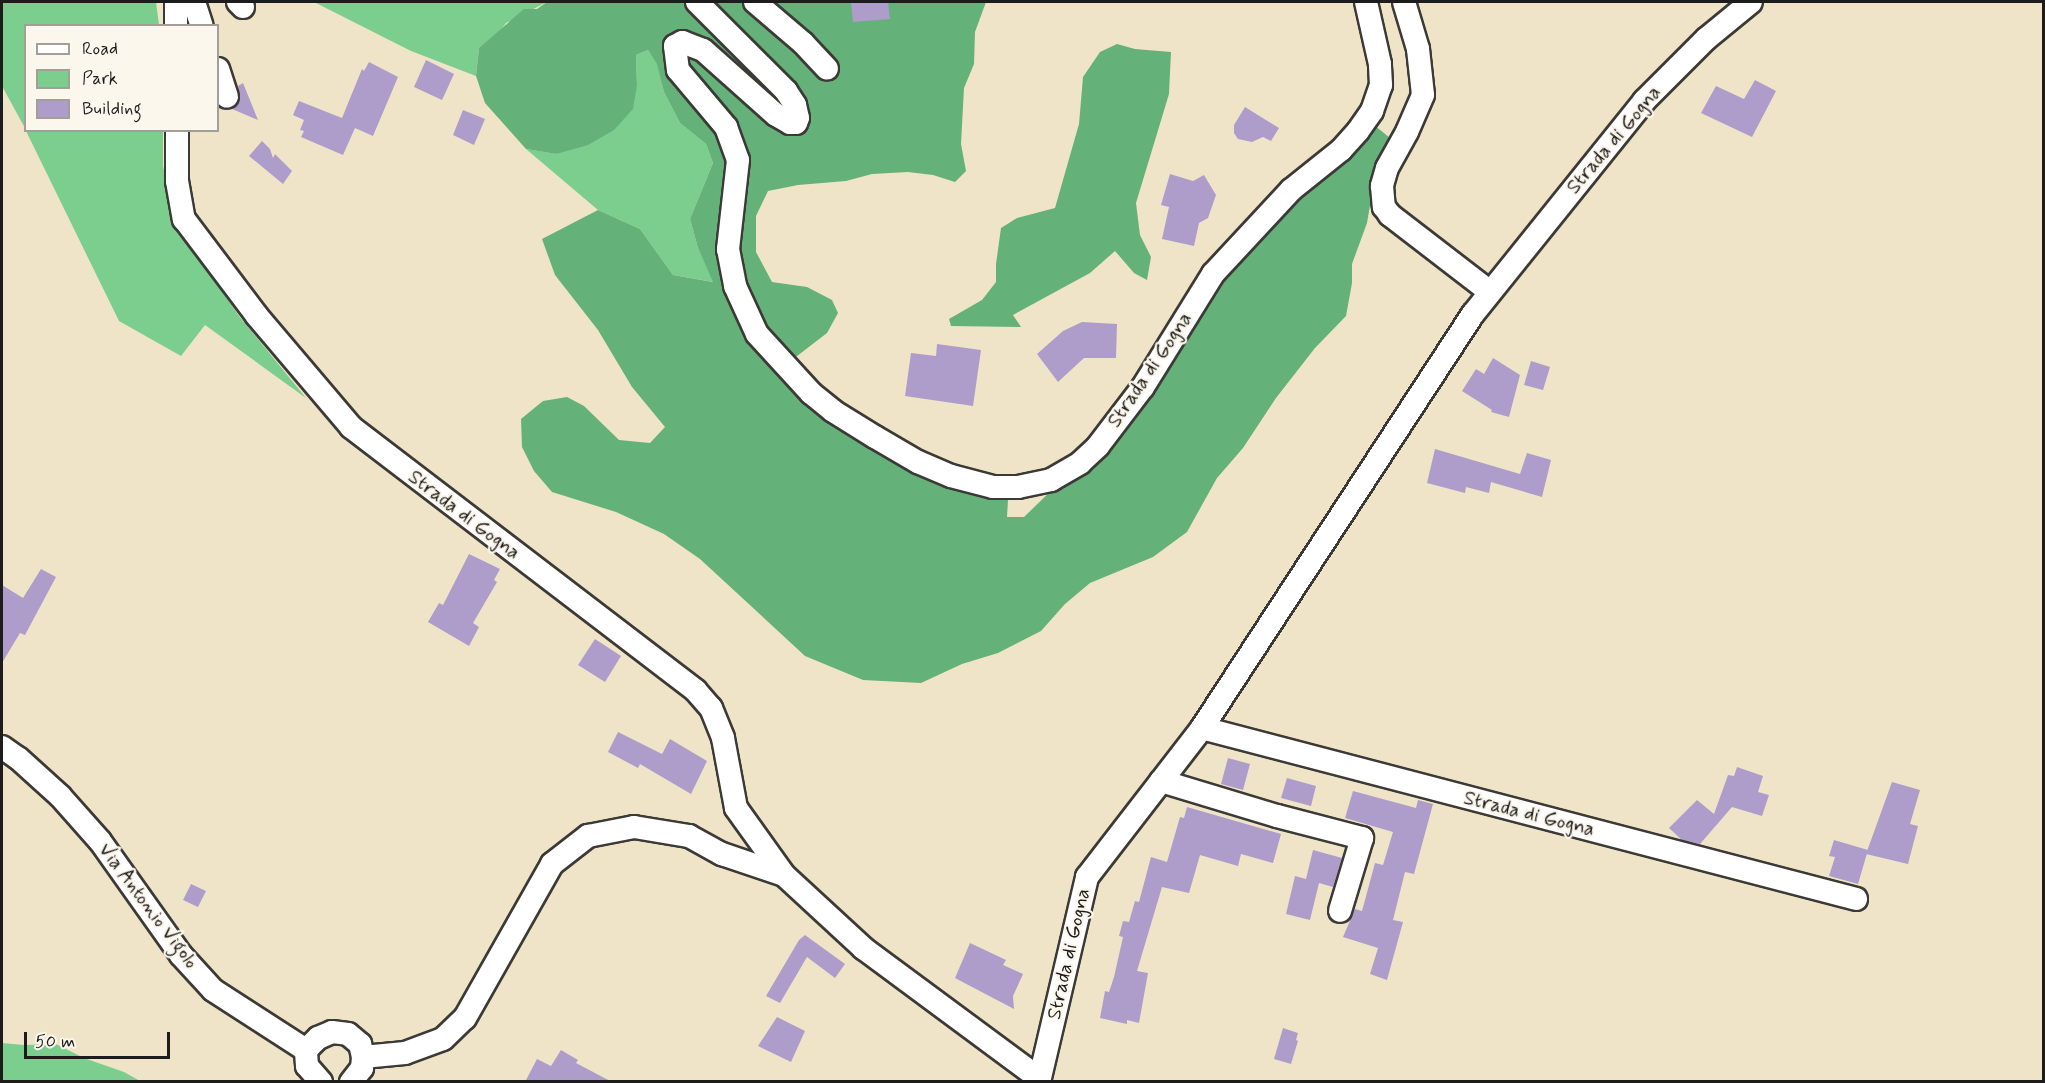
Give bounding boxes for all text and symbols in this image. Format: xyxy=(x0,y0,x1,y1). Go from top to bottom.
legend xyxy=(24,24,219,132)
text: Road xyxy=(82,37,118,61)
text: Park xyxy=(82,67,118,91)
street label: Strada di Gogna xyxy=(1561,80,1667,200)
text: Building xyxy=(82,97,142,121)
street label: Strada di Gogna xyxy=(1102,306,1198,434)
street label: Strada di Gogna xyxy=(402,464,526,566)
street label: Strada di Gogna xyxy=(1459,786,1599,842)
street label: Via Antonio Vigolo xyxy=(93,838,203,974)
street label: Strada di Gogna xyxy=(1042,884,1096,1024)
scale bar xyxy=(27,1020,172,1058)
text: 50 m xyxy=(35,1030,75,1054)

